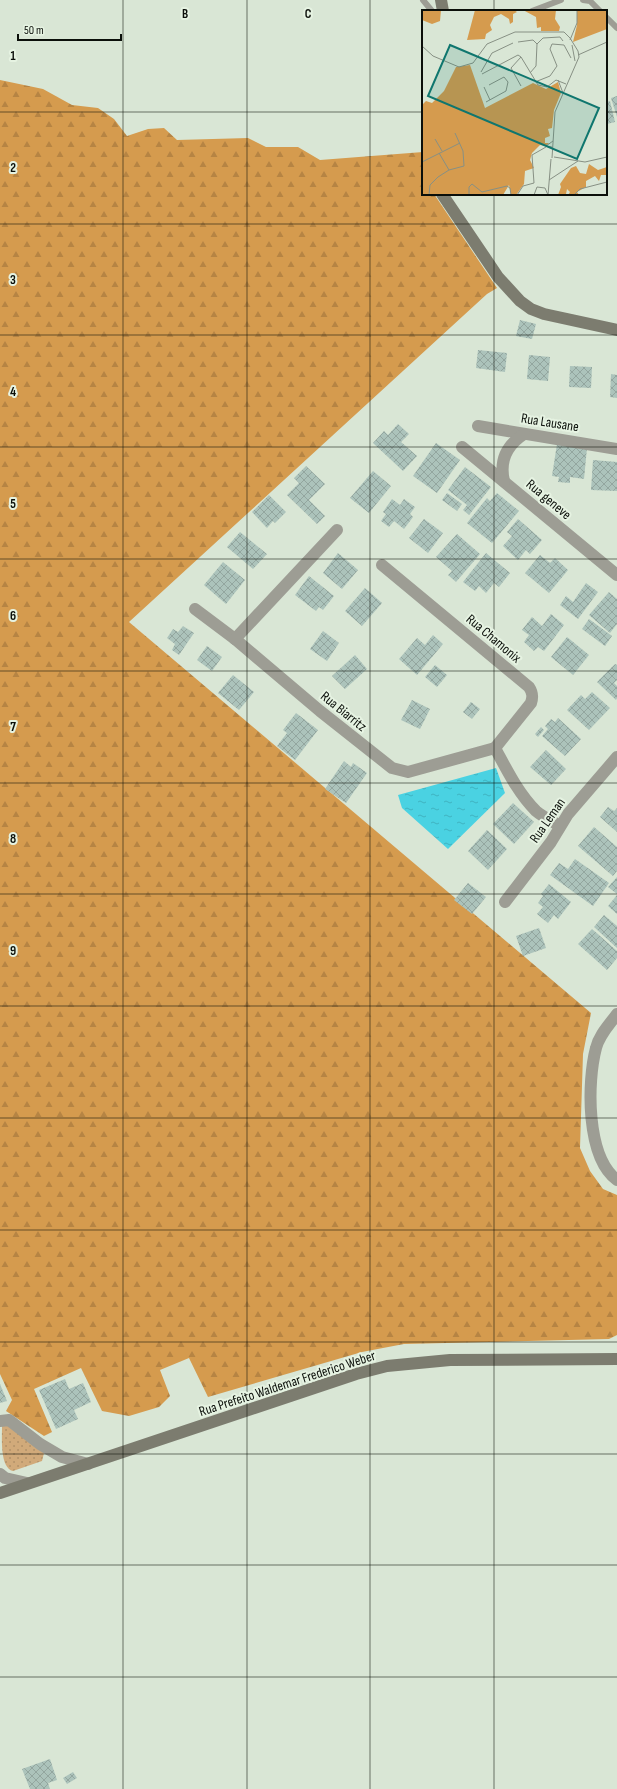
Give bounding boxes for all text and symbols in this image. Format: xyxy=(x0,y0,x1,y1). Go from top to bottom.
text: B xyxy=(182,6,188,22)
text: C xyxy=(305,6,312,22)
inset map xyxy=(422,10,607,195)
scale bar xyxy=(18,16,121,42)
text: 50 m xyxy=(24,23,44,38)
text: 1 xyxy=(10,48,16,64)
text: 2 xyxy=(10,160,16,176)
text: 3 xyxy=(10,272,16,288)
text: 4 xyxy=(10,384,16,400)
street label: Rua Lausane xyxy=(520,410,580,435)
street label: Rua geneve xyxy=(523,476,575,523)
text: 5 xyxy=(10,496,16,512)
text: 6 xyxy=(10,608,16,624)
street label: Rua Chamonix xyxy=(463,610,525,667)
street label: Rua Biarritz xyxy=(317,688,370,735)
text: 7 xyxy=(10,719,16,735)
street label: Rua Leman xyxy=(526,795,569,846)
text: 8 xyxy=(10,831,16,847)
text: 9 xyxy=(10,943,16,959)
street label: Rua Prefeito Waldemar Frederico Weber xyxy=(197,1347,378,1420)

